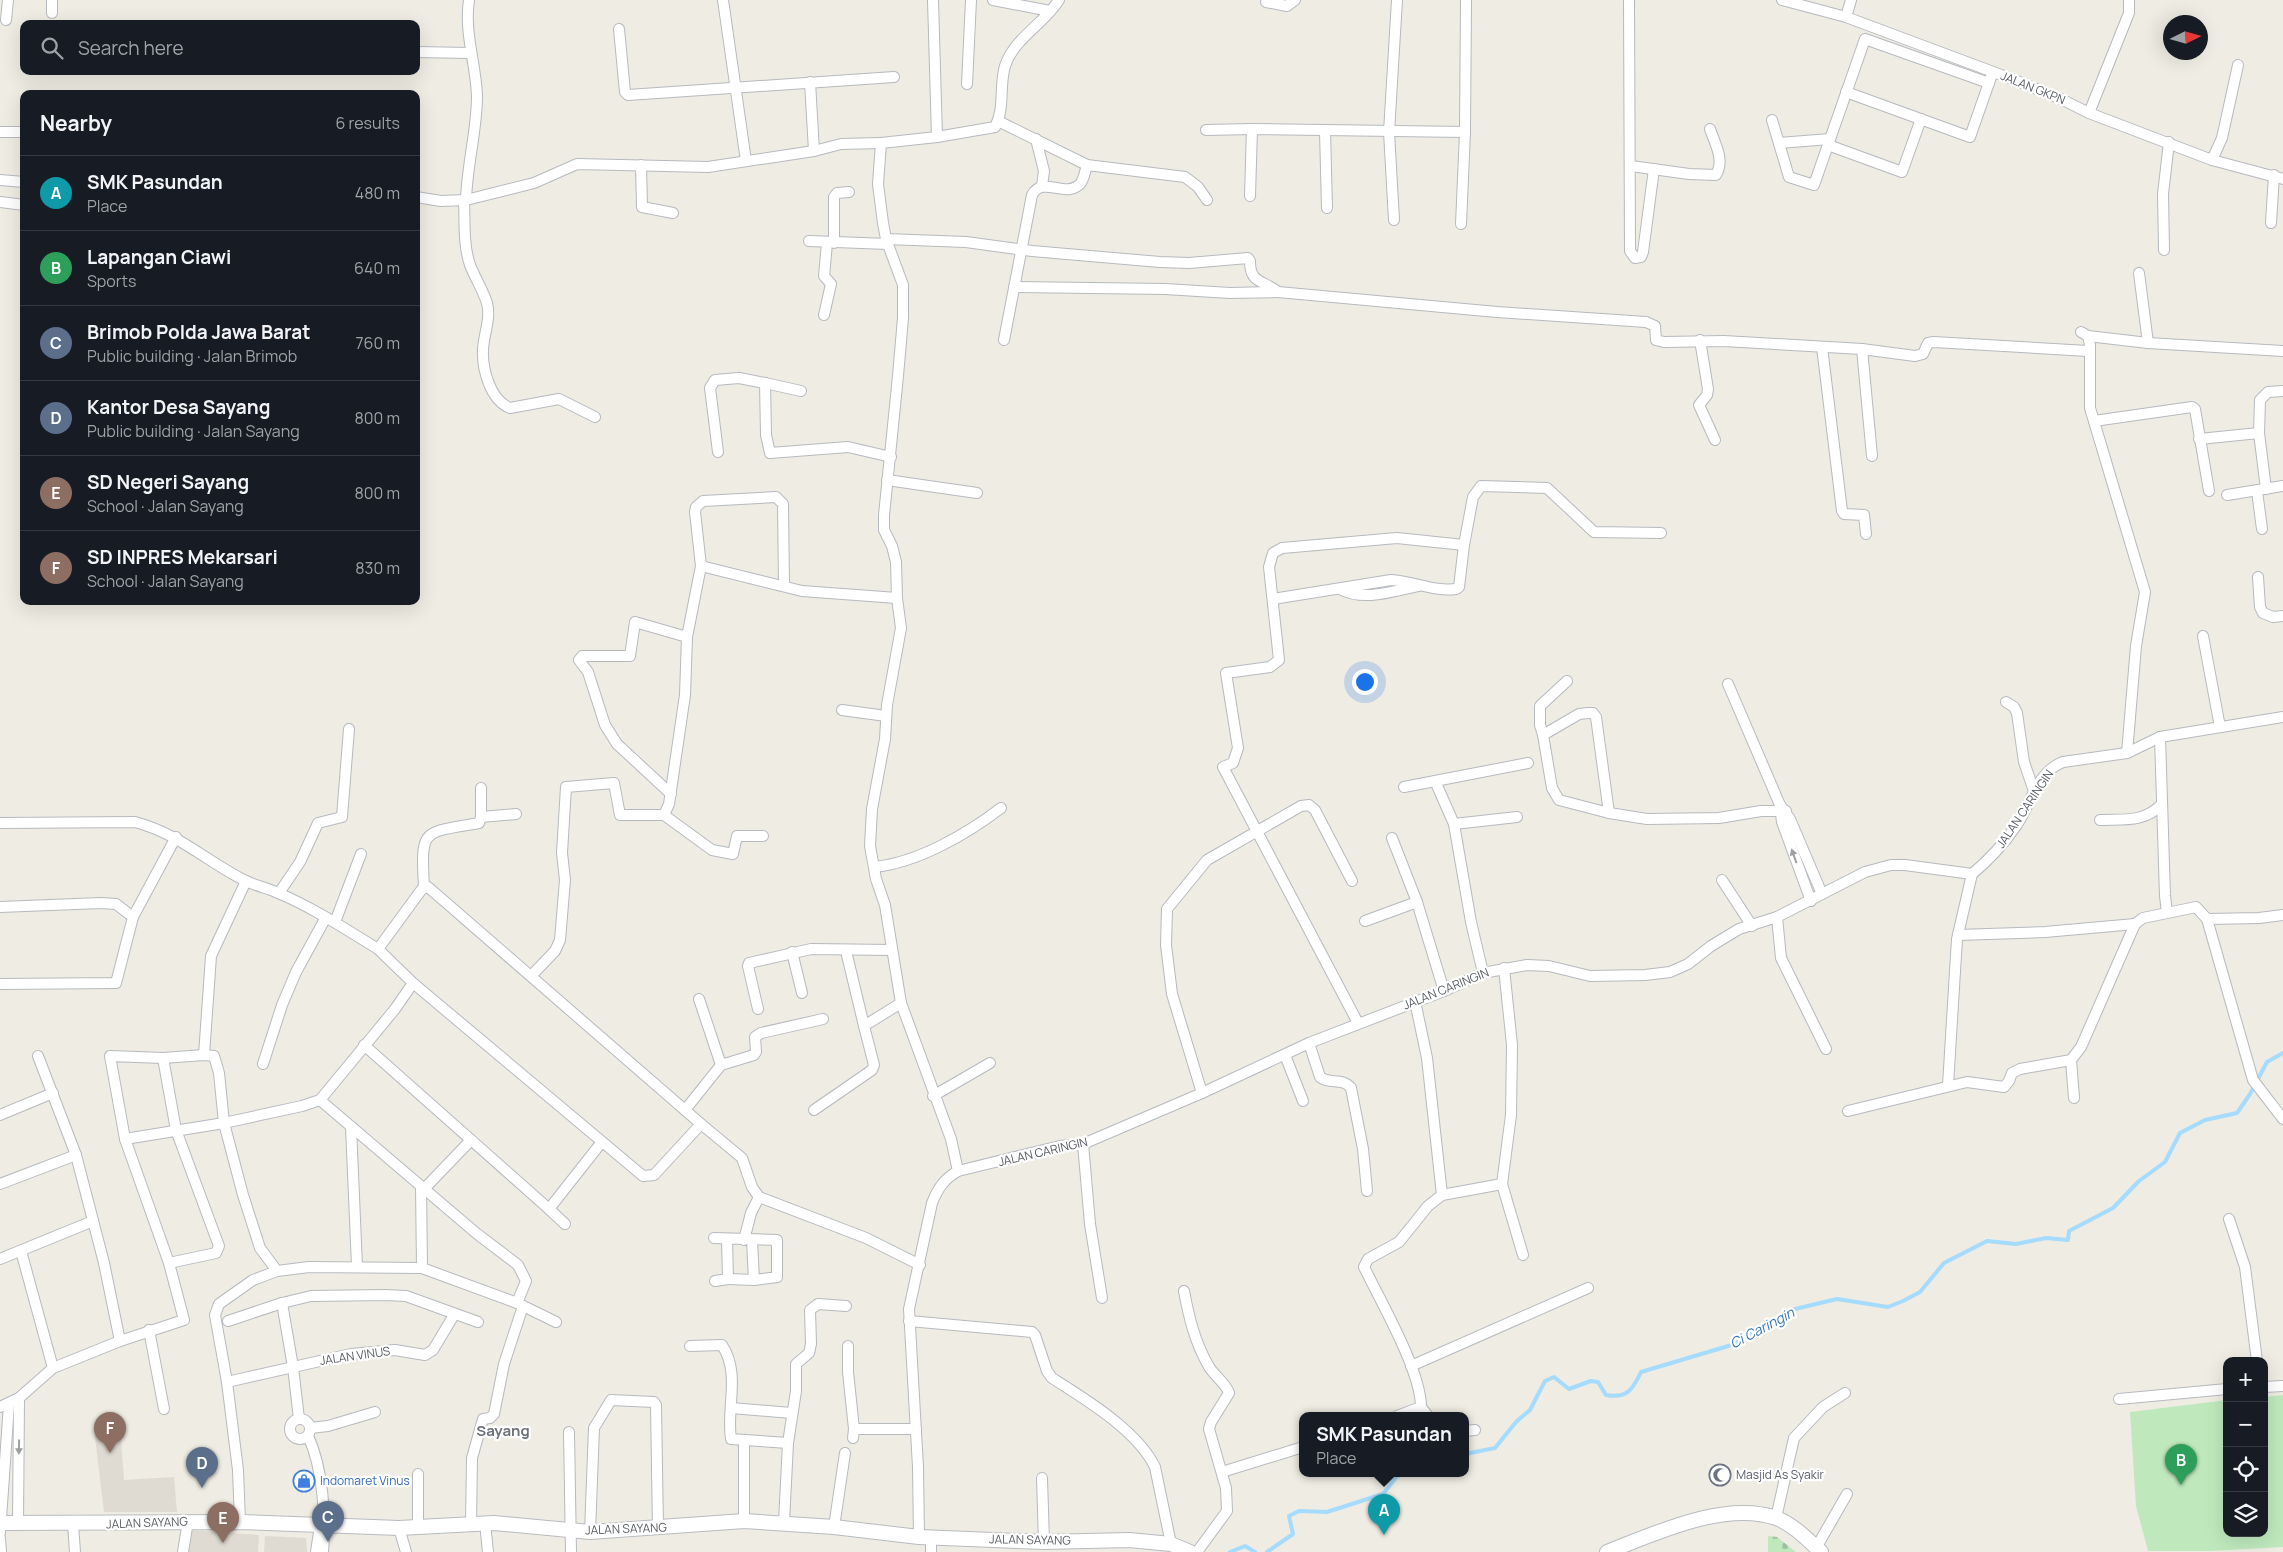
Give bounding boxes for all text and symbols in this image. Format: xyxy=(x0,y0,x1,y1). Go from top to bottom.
north arrow xyxy=(2163,15,2208,60)
search box xyxy=(20,20,420,75)
icon: search xyxy=(38,34,66,62)
text: Search here xyxy=(78,35,184,61)
street label: JALAN GKPN xyxy=(1998,67,2068,108)
text: Nearby xyxy=(40,109,112,137)
text: 6 results xyxy=(335,112,400,134)
text: SMK Pasundan xyxy=(87,169,223,195)
text: A xyxy=(51,182,61,204)
text: 480 m xyxy=(355,182,400,204)
text: Place xyxy=(87,195,127,217)
text: Lapangan Ciawi xyxy=(87,244,231,270)
text: B xyxy=(51,257,61,279)
text: 640 m xyxy=(354,257,400,279)
text: Sports xyxy=(87,270,136,292)
text: Brimob Polda Jawa Barat xyxy=(87,319,311,345)
text: C xyxy=(50,332,62,354)
text: 760 m xyxy=(356,332,400,354)
text: Public building · Jalan Brimob xyxy=(87,345,297,367)
text: Kantor Desa Sayang xyxy=(87,394,270,420)
text: D xyxy=(50,407,62,429)
text: 800 m xyxy=(354,407,400,429)
text: Public building · Jalan Sayang xyxy=(87,420,300,442)
text: SD Negeri Sayang xyxy=(87,469,249,495)
text: E xyxy=(51,482,61,504)
text: 800 m xyxy=(354,482,400,504)
text: School · Jalan Sayang xyxy=(87,495,244,517)
text: SD INPRES Mekarsari xyxy=(87,544,278,570)
text: F xyxy=(52,557,60,579)
text: 830 m xyxy=(355,557,400,579)
text: School · Jalan Sayang xyxy=(87,570,244,592)
your location xyxy=(1352,669,1378,695)
street label: JALAN CARINGIN xyxy=(1992,766,2057,851)
one-way arrow xyxy=(1790,849,1798,864)
street label: JALAN CARINGIN xyxy=(1400,964,1491,1014)
street label: JALAN CARINGIN xyxy=(997,1133,1089,1170)
water label: Ci Caringin xyxy=(1726,1302,1798,1352)
street label: JALAN VINUS xyxy=(319,1342,391,1369)
map controls xyxy=(2223,1357,2268,1537)
button: + xyxy=(2223,1357,2268,1402)
button: − xyxy=(2223,1402,2268,1447)
pin: F xyxy=(94,1412,126,1453)
popup xyxy=(1299,1412,1469,1477)
district label: Sayang xyxy=(476,1420,530,1441)
text: SMK Pasundan xyxy=(1316,1421,1452,1447)
one-way arrow xyxy=(14,1439,22,1455)
pin: B xyxy=(2165,1444,2197,1485)
pin: D xyxy=(186,1447,218,1488)
text: Place xyxy=(1316,1447,1356,1469)
button: locate xyxy=(2223,1447,2268,1492)
mosque icon: Masjid As Syakir xyxy=(1708,1463,1732,1487)
place label: Masjid As Syakir xyxy=(1736,1466,1824,1483)
shop icon: Indomaret Vinus xyxy=(292,1469,316,1493)
place label: Indomaret Vinus xyxy=(320,1472,410,1489)
button: layers xyxy=(2223,1492,2268,1537)
pin: A xyxy=(1368,1494,1400,1535)
pin: C xyxy=(312,1501,344,1542)
pin: E xyxy=(207,1502,239,1543)
street label: JALAN SAYANG xyxy=(106,1513,189,1532)
street label: JALAN SAYANG xyxy=(585,1519,668,1538)
street label: JALAN SAYANG xyxy=(989,1530,1072,1549)

